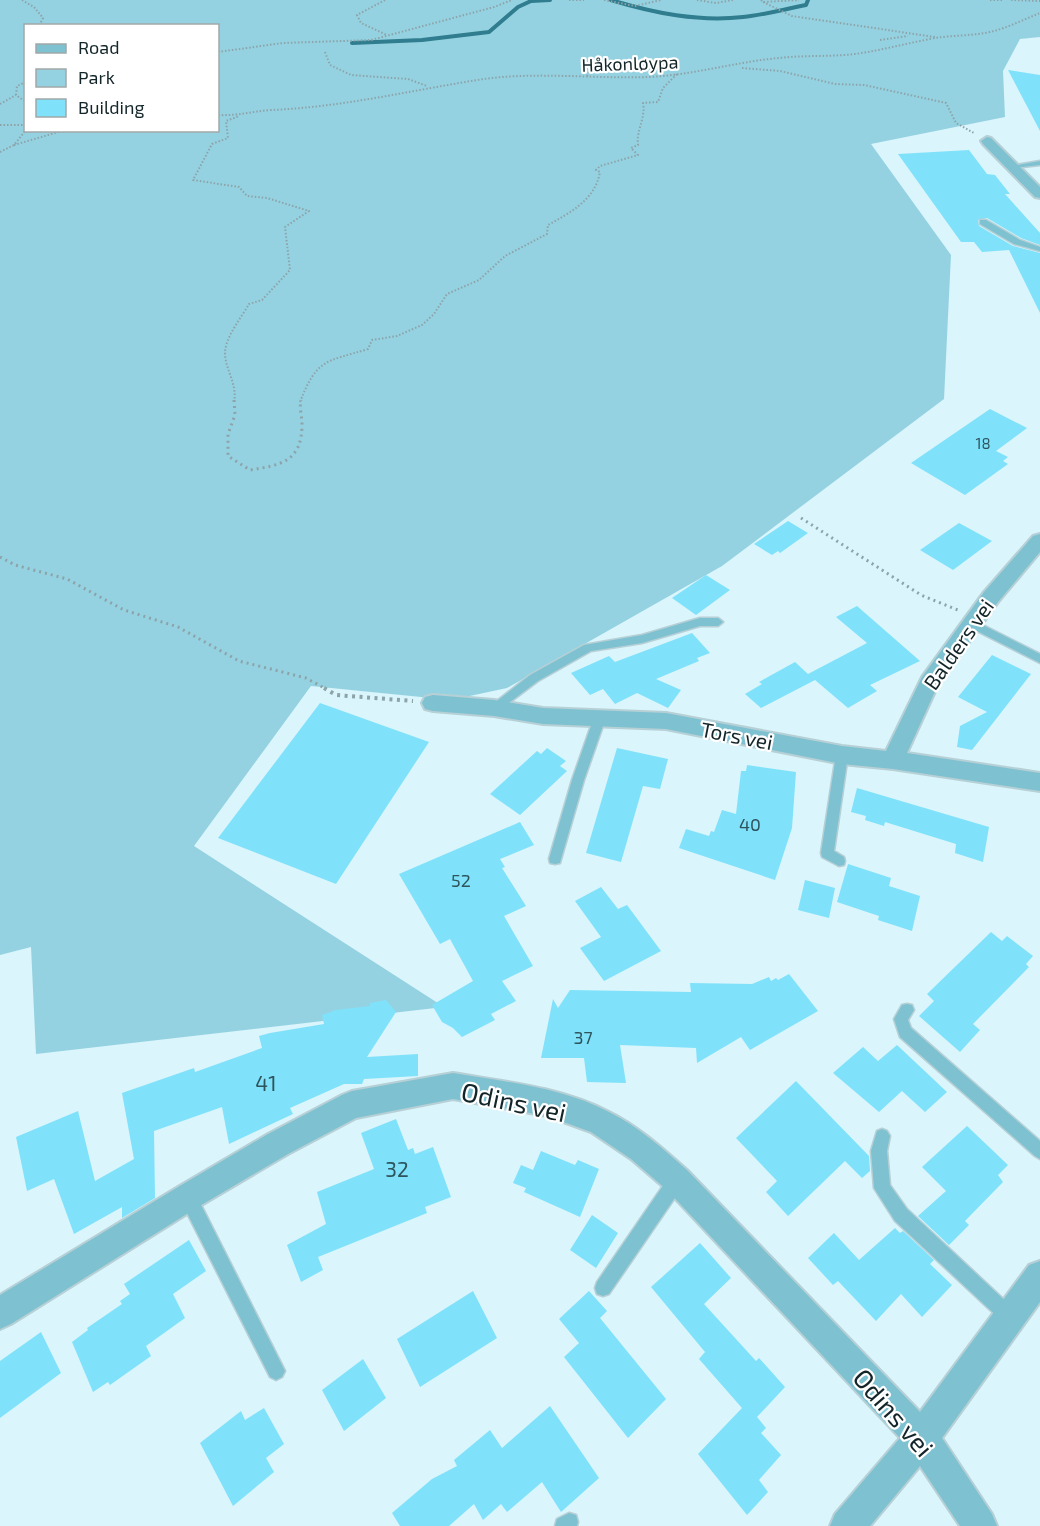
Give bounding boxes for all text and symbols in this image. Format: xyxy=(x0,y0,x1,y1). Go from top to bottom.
legend xyxy=(24,24,219,132)
text: Road xyxy=(78,36,119,58)
street label: Håkonløypa xyxy=(581,50,679,76)
text: Park xyxy=(78,66,115,88)
text: Building xyxy=(78,96,145,118)
house number: 18 xyxy=(975,434,991,452)
street label: Balders vei xyxy=(918,594,998,694)
street label: Tors vei xyxy=(699,716,775,754)
house number: 40 xyxy=(739,813,761,835)
house number: 52 xyxy=(451,869,471,891)
house number: 37 xyxy=(573,1026,593,1048)
house number: 41 xyxy=(255,1070,277,1095)
street label: Odins vei xyxy=(459,1075,569,1127)
house number: 32 xyxy=(385,1156,409,1181)
street label: Odins vei xyxy=(847,1362,941,1462)

